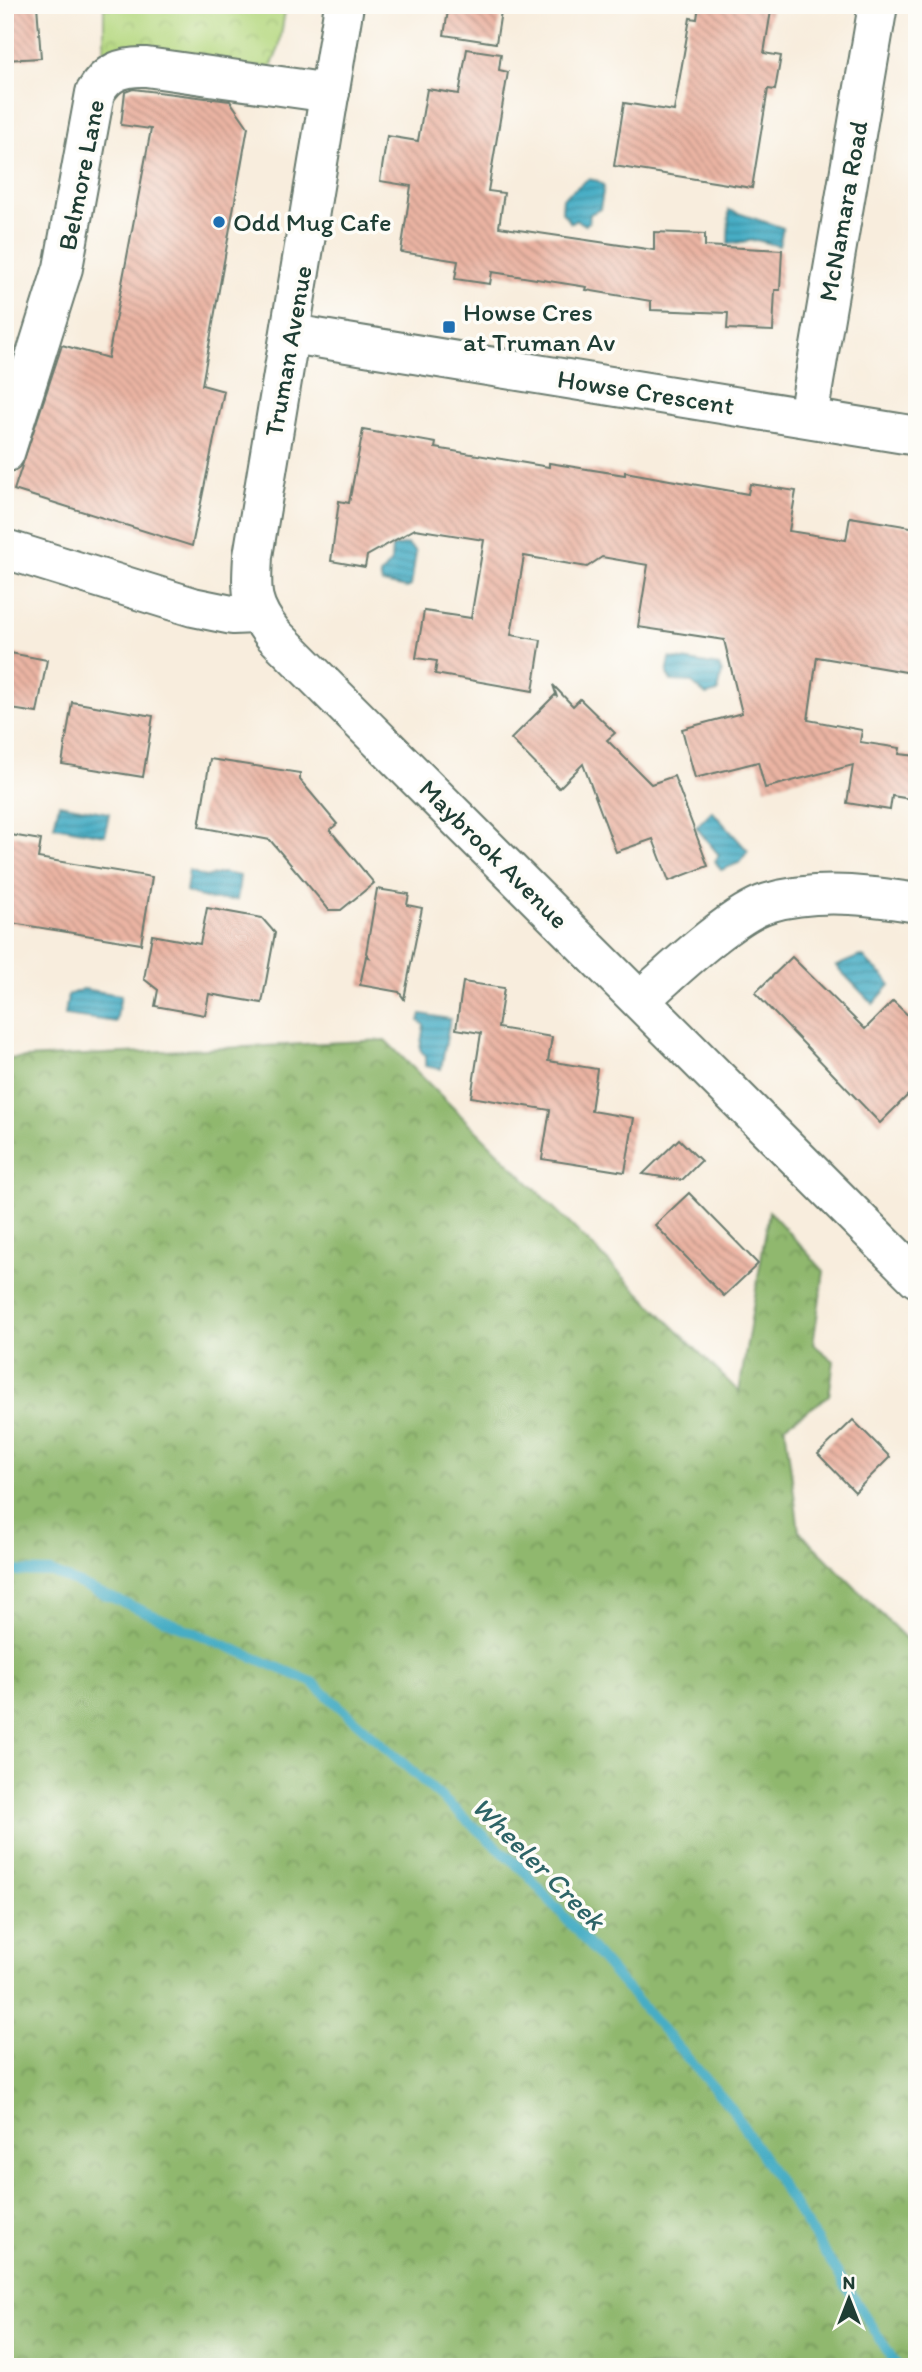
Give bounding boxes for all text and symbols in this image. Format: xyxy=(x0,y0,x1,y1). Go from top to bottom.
street label: Belmore Lane xyxy=(51,97,111,253)
street label: McNamara Road xyxy=(811,117,875,304)
place label: Odd Mug Cafe xyxy=(233,206,392,238)
marker: Odd Mug Cafe xyxy=(211,214,227,230)
street label: Truman Avenue xyxy=(257,263,319,439)
place label: Howse Cres at Truman Av xyxy=(463,296,615,358)
marker: Howse Cres at Truman Av xyxy=(441,319,457,335)
street label: Howse Crescent xyxy=(555,362,737,422)
street label: Maybrook Avenue xyxy=(413,773,575,935)
water label: Wheeler Creek xyxy=(465,1789,614,1938)
north arrow xyxy=(814,2264,884,2334)
text: N xyxy=(843,2271,855,2294)

